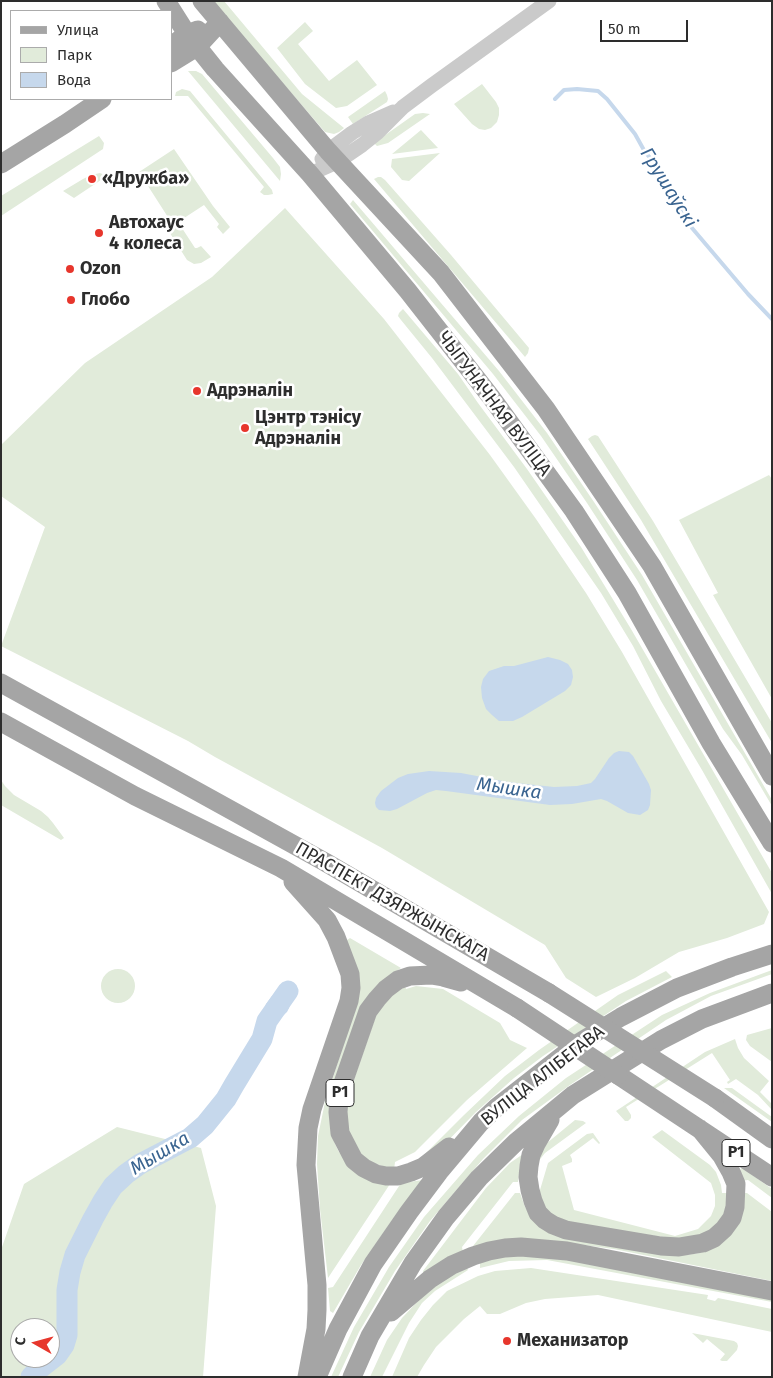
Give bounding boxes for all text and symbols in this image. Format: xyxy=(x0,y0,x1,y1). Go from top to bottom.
legend xyxy=(10,10,172,100)
scale bar xyxy=(603,10,690,42)
text: 50 m xyxy=(608,20,641,38)
text: Улица xyxy=(57,21,99,39)
text: Парк xyxy=(57,46,92,64)
text: Вода xyxy=(57,71,91,89)
water label: Грушаўскі xyxy=(634,144,702,232)
place label: «Дружба» xyxy=(102,168,189,190)
marker: «Дружба» xyxy=(86,173,98,185)
place label: Автохаус 4 колеса xyxy=(109,212,184,254)
marker: Автохаус 4 колеса xyxy=(93,227,105,239)
place label: Ozon xyxy=(80,258,121,280)
marker: Ozon xyxy=(64,263,76,275)
place label: Глобо xyxy=(81,289,130,311)
marker: Глобо xyxy=(65,294,77,306)
street label: ЧЫГУНАЧНАЯ ВУЛІЦА xyxy=(433,328,555,480)
place label: Адрэналін xyxy=(207,380,293,402)
marker: Адрэналін xyxy=(191,385,203,397)
place label: Цэнтр тэнісу Адрэналін xyxy=(255,407,361,449)
marker: Цэнтр тэнісу Адрэналін xyxy=(239,422,251,434)
water label: Мышка xyxy=(475,773,543,805)
street label: ПРАСПЕКТ ДЗЯРЖЫНСКАГА xyxy=(291,838,493,966)
street label: ВУЛІЦА АЛІБЕГАВА xyxy=(477,1021,609,1131)
road number: Р1 xyxy=(326,1080,354,1106)
water label: Мышка xyxy=(126,1127,194,1181)
road number: Р1 xyxy=(722,1140,750,1166)
north arrow xyxy=(10,1318,60,1368)
place label: Механизатор xyxy=(517,1330,628,1352)
marker: Механизатор xyxy=(501,1335,513,1347)
text: С xyxy=(12,1336,30,1346)

